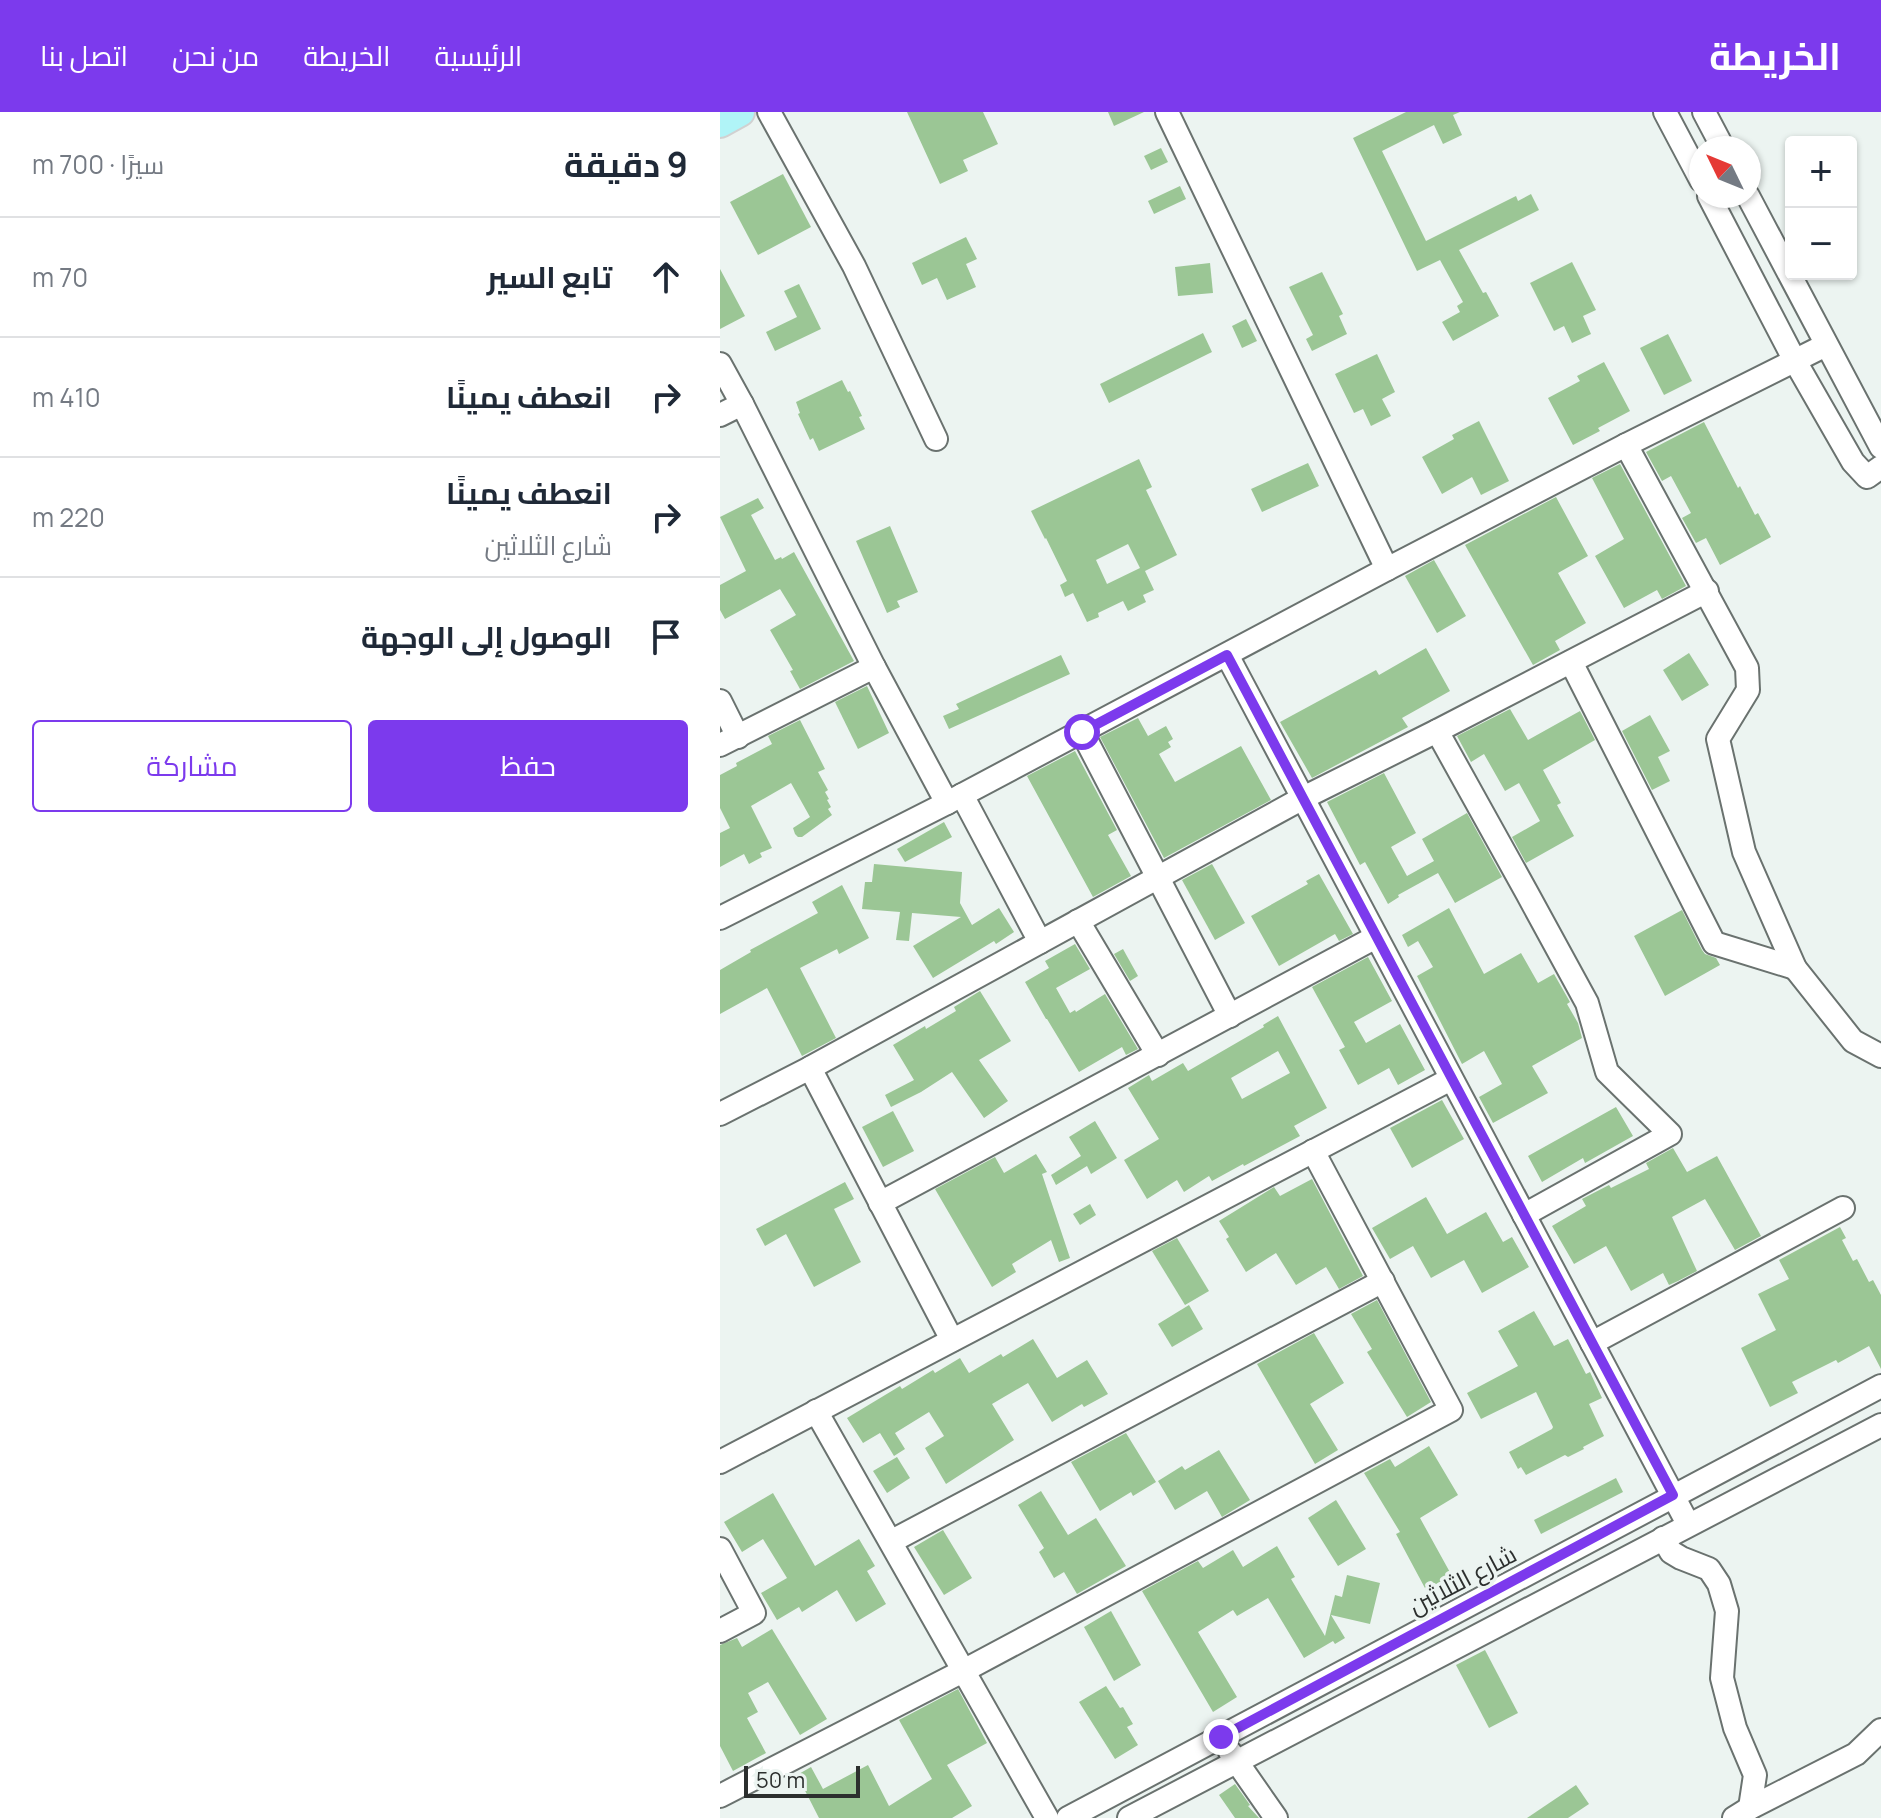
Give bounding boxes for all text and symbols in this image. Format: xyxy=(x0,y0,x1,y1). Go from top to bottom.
text: الخريطة xyxy=(1709,29,1841,81)
text: اتصل بنا xyxy=(40,36,128,74)
text: من نحن xyxy=(172,36,259,74)
text: الخريطة xyxy=(303,36,391,74)
text: الرئيسية xyxy=(435,36,522,74)
north arrow xyxy=(1689,136,1761,208)
map controls xyxy=(1785,136,1857,280)
button: + xyxy=(1785,136,1857,208)
text: 9 دقيقة xyxy=(564,141,688,187)
text: سيرًا · 700 m xyxy=(32,146,164,182)
button: − xyxy=(1785,208,1857,280)
icon: ahead xyxy=(644,255,688,299)
text: تابع السير xyxy=(487,256,612,297)
text: 70 m xyxy=(32,259,88,295)
icon: right xyxy=(644,375,688,419)
text: انعطف يمينًا xyxy=(446,376,612,417)
text: 410 m xyxy=(32,379,101,415)
text: انعطف يمينًا xyxy=(446,472,612,513)
icon: right xyxy=(644,495,688,539)
text: 220 m xyxy=(32,499,105,535)
text: شارع الثلاثين xyxy=(484,527,612,563)
icon: arrive xyxy=(644,615,688,659)
text: الوصول إلى الوجهة xyxy=(361,616,612,657)
route start xyxy=(1064,714,1100,750)
button: مشاركة xyxy=(32,720,352,812)
button: حفظ xyxy=(368,720,688,812)
street label: شارع الثلاثين xyxy=(1402,1537,1522,1622)
route end xyxy=(1203,1719,1239,1755)
scale bar xyxy=(744,1762,860,1798)
text: 50 m xyxy=(756,1765,805,1795)

